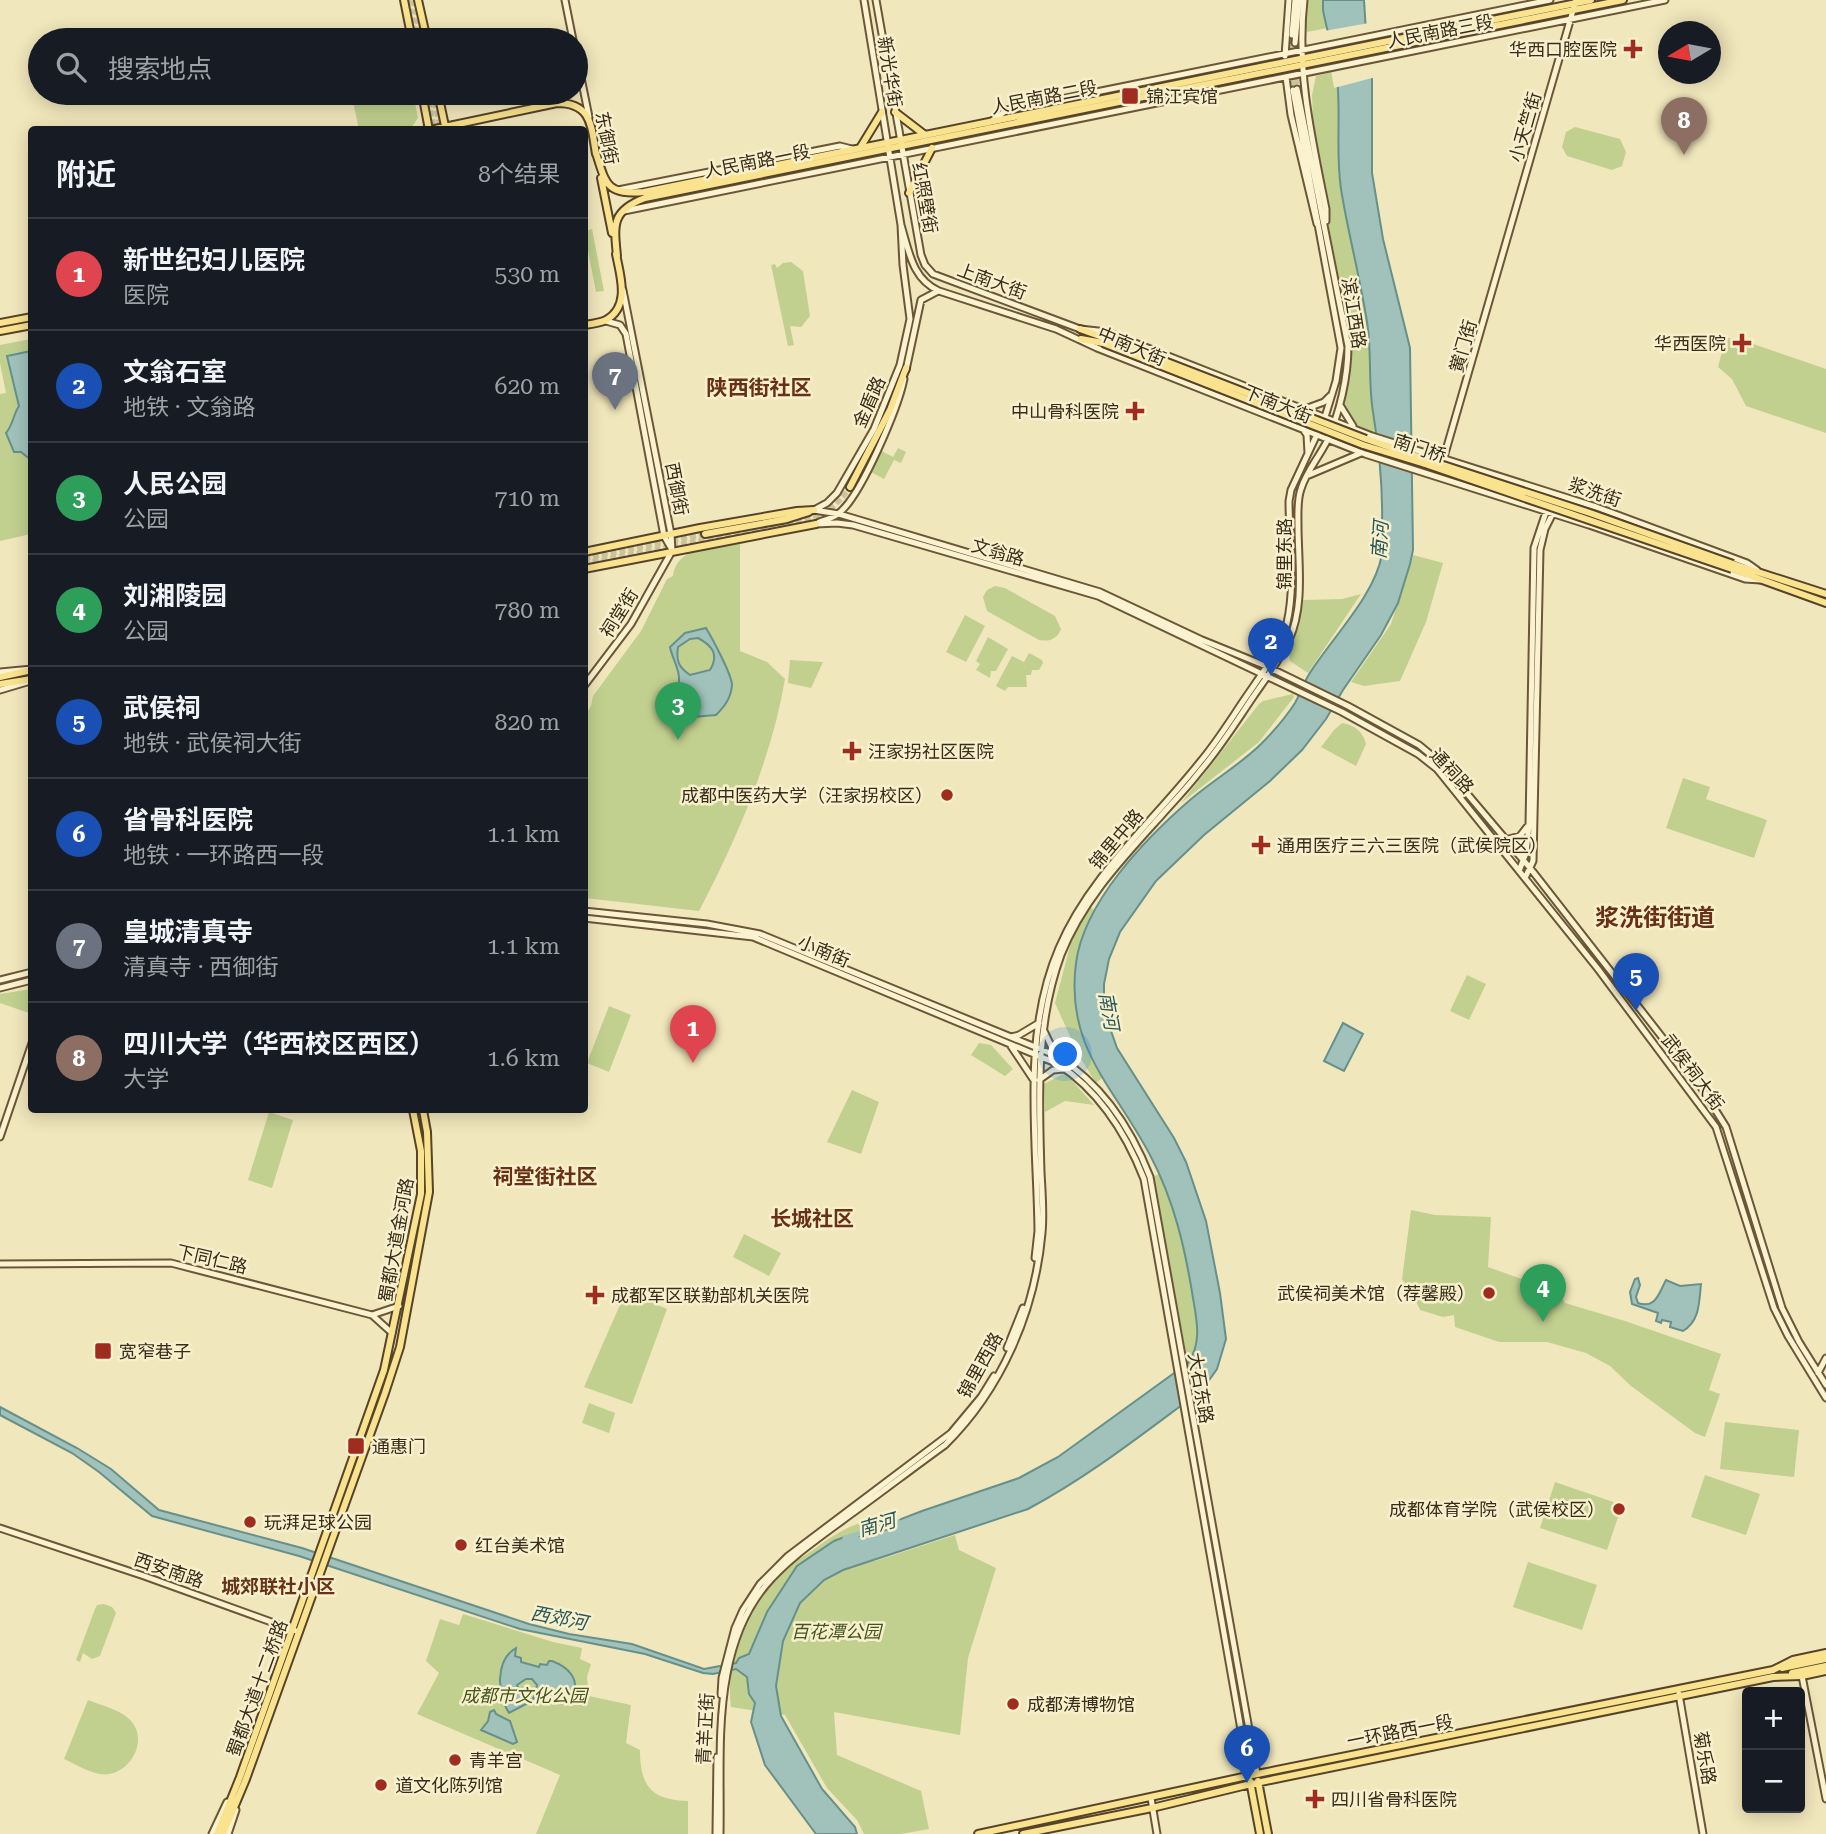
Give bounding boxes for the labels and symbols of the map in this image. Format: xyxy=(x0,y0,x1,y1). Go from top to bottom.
street label: 人民南路三段 xyxy=(1385,10,1495,52)
north arrow xyxy=(1658,21,1721,84)
street label: 新光华街 xyxy=(874,35,906,109)
place label: 华西口腔医院 xyxy=(1509,39,1617,60)
marker: 华西口腔医院 xyxy=(1623,39,1643,59)
street label: 人民南路二段 xyxy=(989,76,1099,118)
marker: 锦江宾馆 xyxy=(1120,86,1140,106)
place label: 锦江宾馆 xyxy=(1146,86,1218,107)
street label: 小天竺街 xyxy=(1505,90,1545,164)
pin: 8 xyxy=(1661,97,1707,155)
street label: 东御街 xyxy=(592,109,622,167)
street label: 人民南路一段 xyxy=(702,140,812,182)
street label: 红照壁街 xyxy=(908,161,942,235)
street label: 上南大街 xyxy=(955,259,1029,303)
street label: 滨江西路 xyxy=(1338,276,1370,350)
street label: 黉门街 xyxy=(1445,317,1481,375)
street label: 中南大街 xyxy=(1095,322,1169,370)
place label: 华西医院 xyxy=(1654,333,1726,354)
marker: 华西医院 xyxy=(1732,333,1752,353)
pin: 7 xyxy=(592,352,638,410)
street label: 金盾路 xyxy=(848,373,890,431)
district label: 陕西街社区 xyxy=(707,376,812,400)
street label: 下南大街 xyxy=(1241,381,1315,427)
place label: 中山骨科医院 xyxy=(1011,401,1119,422)
marker: 中山骨科医院 xyxy=(1125,401,1145,421)
street label: 南门桥 xyxy=(1391,430,1449,466)
street label: 西御街 xyxy=(662,460,692,518)
street label: 浆洗街 xyxy=(1566,473,1624,511)
water label: 南河 xyxy=(1367,516,1393,560)
street label: 锦里东路 xyxy=(1274,518,1295,590)
street label: 文翁路 xyxy=(969,534,1027,570)
street label: 祠堂街 xyxy=(596,585,642,641)
pin: 2 xyxy=(1248,618,1294,676)
pin: 3 xyxy=(655,682,701,740)
marker: 汪家拐社区医院 xyxy=(842,741,862,761)
place label: 汪家拐社区医院 xyxy=(868,741,994,762)
street label: 通祠路 xyxy=(1426,744,1478,798)
place label: 成都中医药大学（汪家拐校区） xyxy=(681,785,933,806)
marker: 成都中医药大学（汪家拐校区） xyxy=(939,787,955,803)
street label: 锦里中路 xyxy=(1085,805,1147,873)
marker: 通用医疗三六三医院（武侯院区） xyxy=(1251,835,1271,855)
place label: 通用医疗三六三医院（武侯院区） xyxy=(1277,835,1547,856)
district label: 浆洗街街道 xyxy=(1595,904,1715,932)
street label: 小南街 xyxy=(795,931,853,971)
pin: 5 xyxy=(1613,953,1659,1011)
water label: 南河 xyxy=(1094,990,1124,1036)
pin: 1 xyxy=(670,1005,716,1063)
street label: 武侯祠大街 xyxy=(1658,1030,1728,1114)
your location xyxy=(1048,1037,1082,1071)
district label: 祠堂街社区 xyxy=(493,1165,598,1189)
street label: 蜀都大道金河路 xyxy=(375,1176,417,1304)
district label: 长城社区 xyxy=(770,1207,854,1231)
street label: 下同仁路 xyxy=(175,1241,249,1277)
pin: 4 xyxy=(1520,1264,1566,1322)
place label: 武侯祠美术馆（荐馨殿） xyxy=(1277,1283,1475,1304)
marker: 成都军区联勤部机关医院 xyxy=(585,1285,605,1305)
place label: 成都军区联勤部机关医院 xyxy=(611,1285,809,1306)
marker: 武侯祠美术馆（荐馨殿） xyxy=(1481,1285,1497,1301)
street label: 锦里西路 xyxy=(953,1328,1007,1402)
marker: 宽窄巷子 xyxy=(93,1341,113,1361)
place label: 宽窄巷子 xyxy=(119,1341,191,1362)
street label: 大石东路 xyxy=(1184,1351,1218,1425)
marker: 通惠门 xyxy=(346,1436,366,1456)
place label: 通惠门 xyxy=(372,1436,426,1457)
place label: 成都体育学院（武侯校区） xyxy=(1389,1499,1605,1520)
marker: 成都体育学院（武侯校区） xyxy=(1611,1501,1627,1517)
water label: 南河 xyxy=(856,1508,902,1541)
place label: 玩湃足球公园 xyxy=(264,1512,372,1533)
marker: 玩湃足球公园 xyxy=(242,1514,258,1530)
place label: 红台美术馆 xyxy=(475,1535,565,1556)
marker: 红台美术馆 xyxy=(453,1537,469,1553)
street label: 西安南路 xyxy=(132,1548,206,1592)
district label: 城郊联社小区 xyxy=(221,1575,335,1598)
water label: 西郊河 xyxy=(529,1601,593,1635)
street label: 蜀都大道十二桥路 xyxy=(223,1617,291,1759)
park label: 百花潭公园 xyxy=(791,1621,884,1642)
park label: 成都市文化公园 xyxy=(461,1685,590,1706)
street label: 青羊正街 xyxy=(693,1692,717,1766)
place label: 成都涛博物馆 xyxy=(1027,1694,1135,1715)
marker: 成都涛博物馆 xyxy=(1005,1696,1021,1712)
street label: 一环路西一段 xyxy=(1345,1710,1455,1752)
pin: 6 xyxy=(1224,1725,1270,1783)
street label: 菊乐路 xyxy=(1690,1730,1720,1786)
place label: 青羊宫 xyxy=(469,1750,523,1771)
marker: 青羊宫 xyxy=(447,1752,463,1768)
place label: 道文化陈列馆 xyxy=(395,1775,503,1796)
marker: 道文化陈列馆 xyxy=(373,1777,389,1793)
marker: 四川省骨科医院 xyxy=(1305,1789,1325,1809)
place label: 四川省骨科医院 xyxy=(1331,1789,1457,1810)

